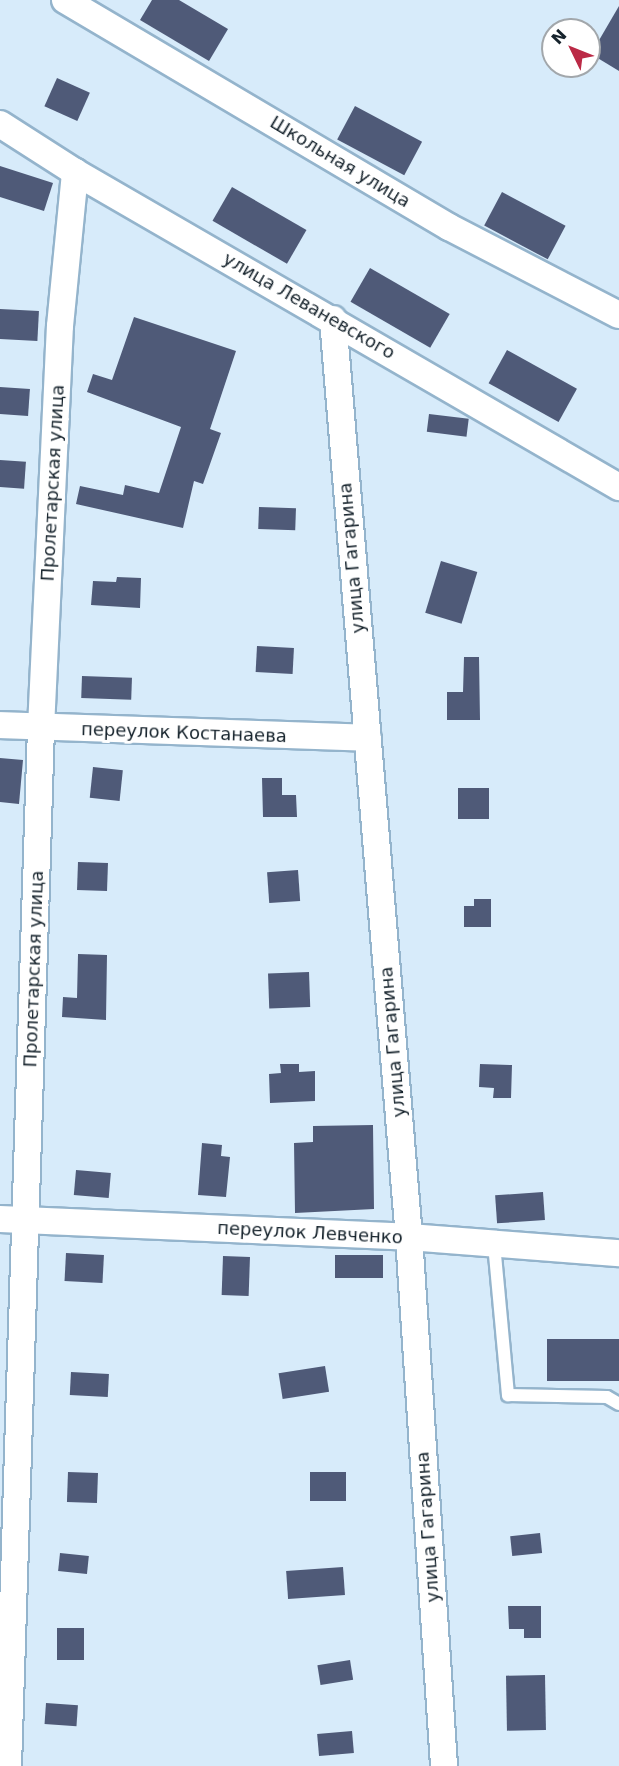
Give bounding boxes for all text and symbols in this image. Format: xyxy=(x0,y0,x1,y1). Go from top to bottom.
north arrow xyxy=(541,18,601,78)
text: N xyxy=(547,25,570,48)
street label: Школьная улица xyxy=(266,112,414,212)
street label: улица Леваневского xyxy=(219,248,399,364)
street label: Пролетарская улица xyxy=(37,384,69,582)
street label: улица Гагарина xyxy=(335,482,369,634)
street label: переулок Костанаева xyxy=(81,719,287,747)
street label: Пролетарская улица xyxy=(20,870,48,1068)
street label: улица Гагарина xyxy=(376,966,410,1118)
street label: переулок Левченко xyxy=(217,1217,403,1249)
street label: улица Гагарина xyxy=(412,1451,444,1603)

